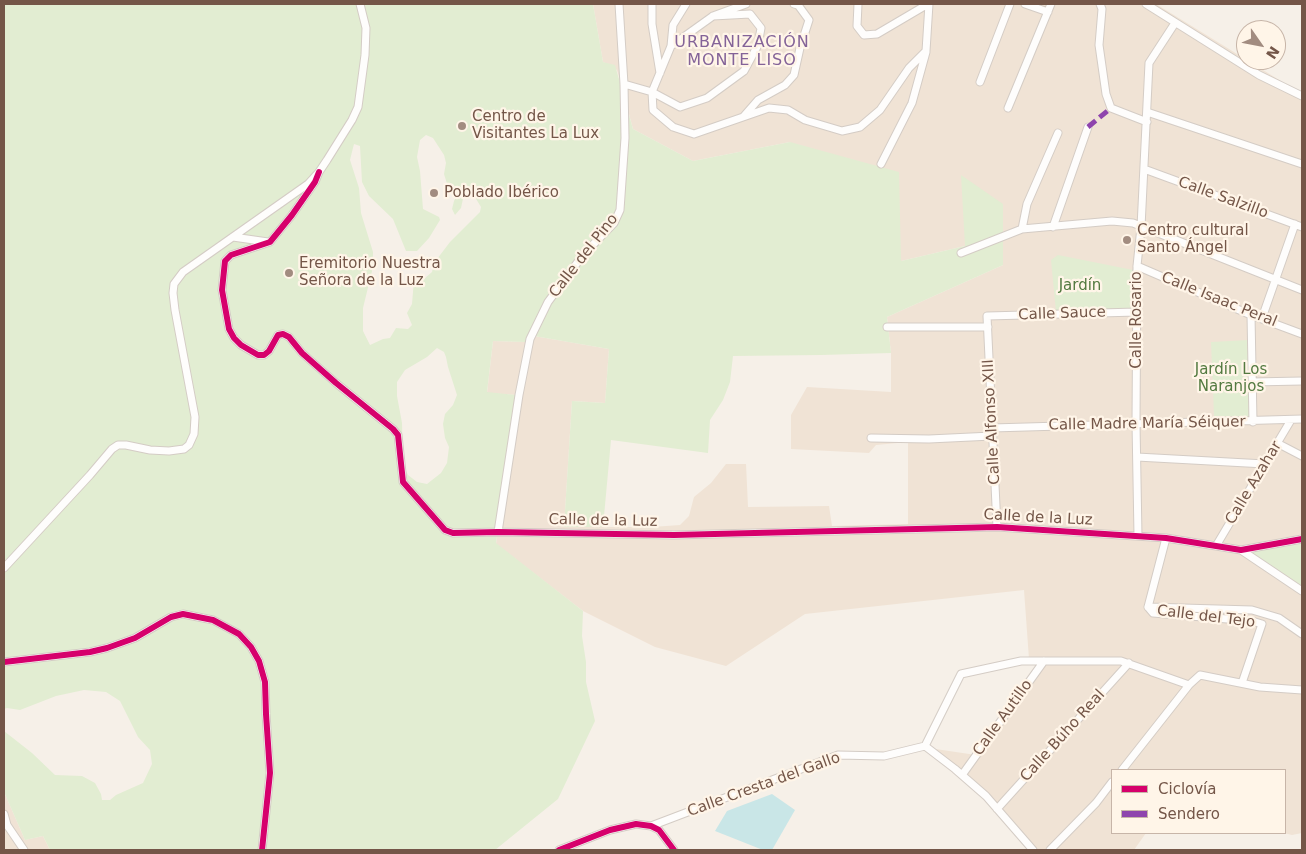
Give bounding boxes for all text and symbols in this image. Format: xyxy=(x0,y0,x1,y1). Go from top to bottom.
north arrow xyxy=(1236,20,1286,70)
district label: URBANIZACIÓN MONTE LISO xyxy=(673,33,811,71)
text: N xyxy=(1263,43,1283,62)
place label: Centro de Visitantes La Lux xyxy=(472,108,599,143)
marker: Centro de Visitantes La Lux xyxy=(456,120,468,132)
street label: Calle Salzillo xyxy=(1176,173,1270,223)
place label: Poblado Ibérico xyxy=(444,184,559,202)
marker: Poblado Ibérico xyxy=(428,187,440,199)
street label: Calle del Pino xyxy=(546,211,622,301)
place label: Centro cultural Santo Ángel xyxy=(1137,222,1249,257)
marker: Centro cultural Santo Ángel xyxy=(1121,234,1133,246)
place label: Eremitorio Nuestra Señora de la Luz xyxy=(299,255,441,290)
marker: Eremitorio Nuestra Señora de la Luz xyxy=(283,267,295,279)
street label: Calle Isaac Peral xyxy=(1159,269,1279,331)
street label: Calle Rosario xyxy=(1128,271,1146,369)
park label: Jardín xyxy=(1059,277,1101,295)
street label: Calle Sauce xyxy=(1018,303,1106,325)
street label: Calle Alfonso XIII xyxy=(980,359,1004,485)
park label: Jardín Los Naranjos xyxy=(1195,361,1267,396)
street label: Calle Madre María Séiquer xyxy=(1048,413,1246,435)
street label: Calle Azahar xyxy=(1222,438,1286,528)
street label: Calle de la Luz xyxy=(983,506,1093,530)
street label: Calle de la Luz xyxy=(548,511,658,531)
street label: Calle del Tejo xyxy=(1156,602,1256,632)
street label: Calle Autillo xyxy=(969,677,1037,759)
street label: Calle Búho Real xyxy=(1017,686,1109,786)
street label: Calle Cresta del Gallo xyxy=(685,749,843,821)
legend xyxy=(1111,769,1286,834)
text: Ciclovía xyxy=(1158,780,1216,798)
text: Sendero xyxy=(1158,805,1220,823)

